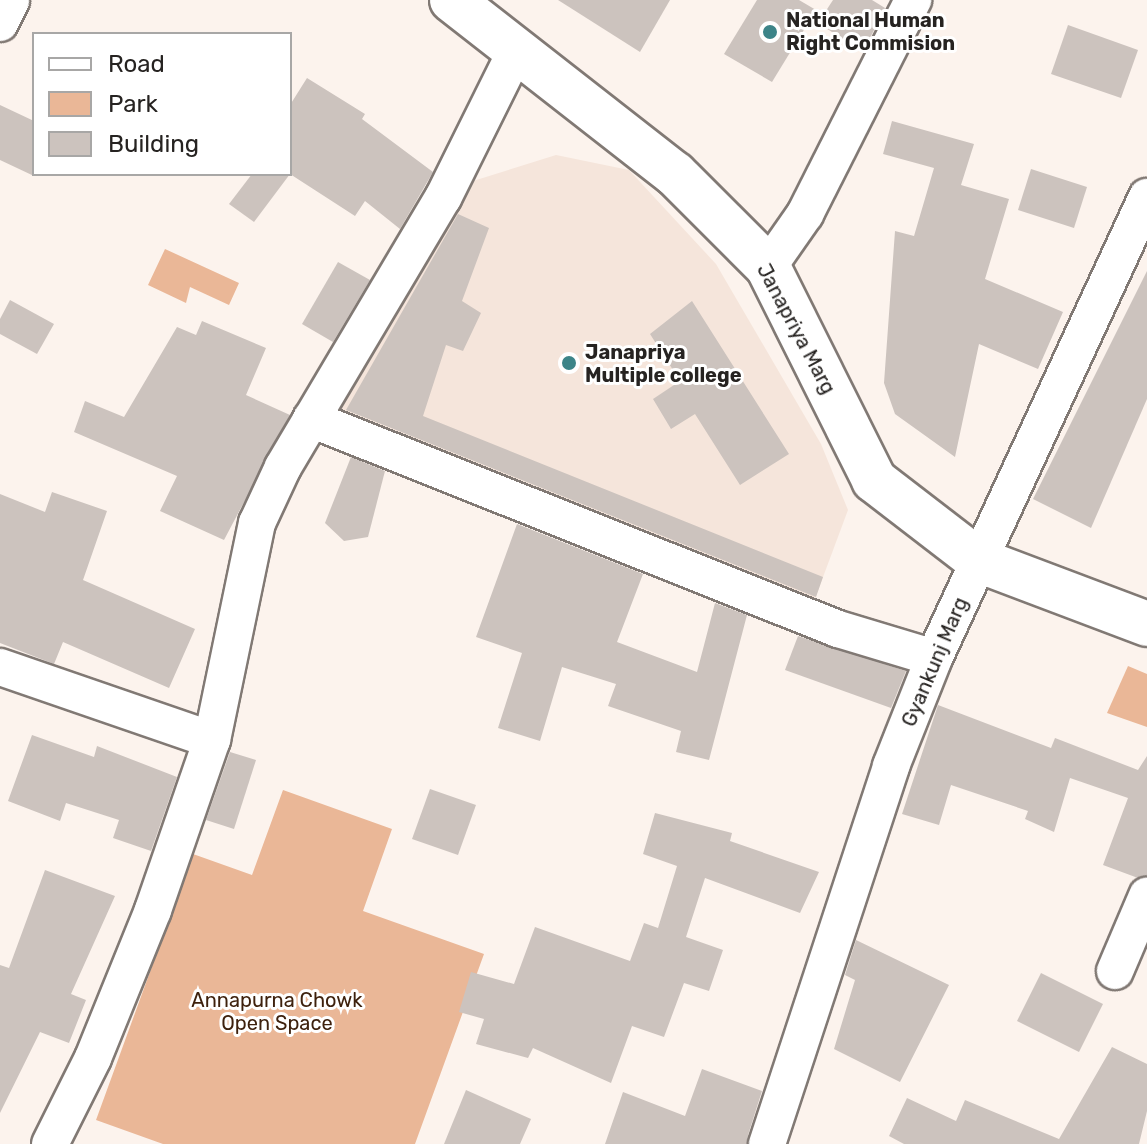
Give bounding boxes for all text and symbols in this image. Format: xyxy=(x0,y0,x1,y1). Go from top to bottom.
place label: National Human Right Commision xyxy=(786,8,955,55)
marker: National Human Right Commision xyxy=(761,23,779,41)
legend xyxy=(32,32,292,176)
text: Road xyxy=(108,50,165,78)
text: Park xyxy=(108,90,158,118)
text: Building xyxy=(108,130,199,158)
street label: Janapriya Marg xyxy=(752,260,840,398)
place label: Janapriya Multiple college xyxy=(585,340,742,387)
marker: Janapriya Multiple college xyxy=(560,354,578,372)
street label: Gyankunj Marg xyxy=(897,594,973,730)
park label: Annapurna Chowk Open Space xyxy=(191,988,363,1035)

